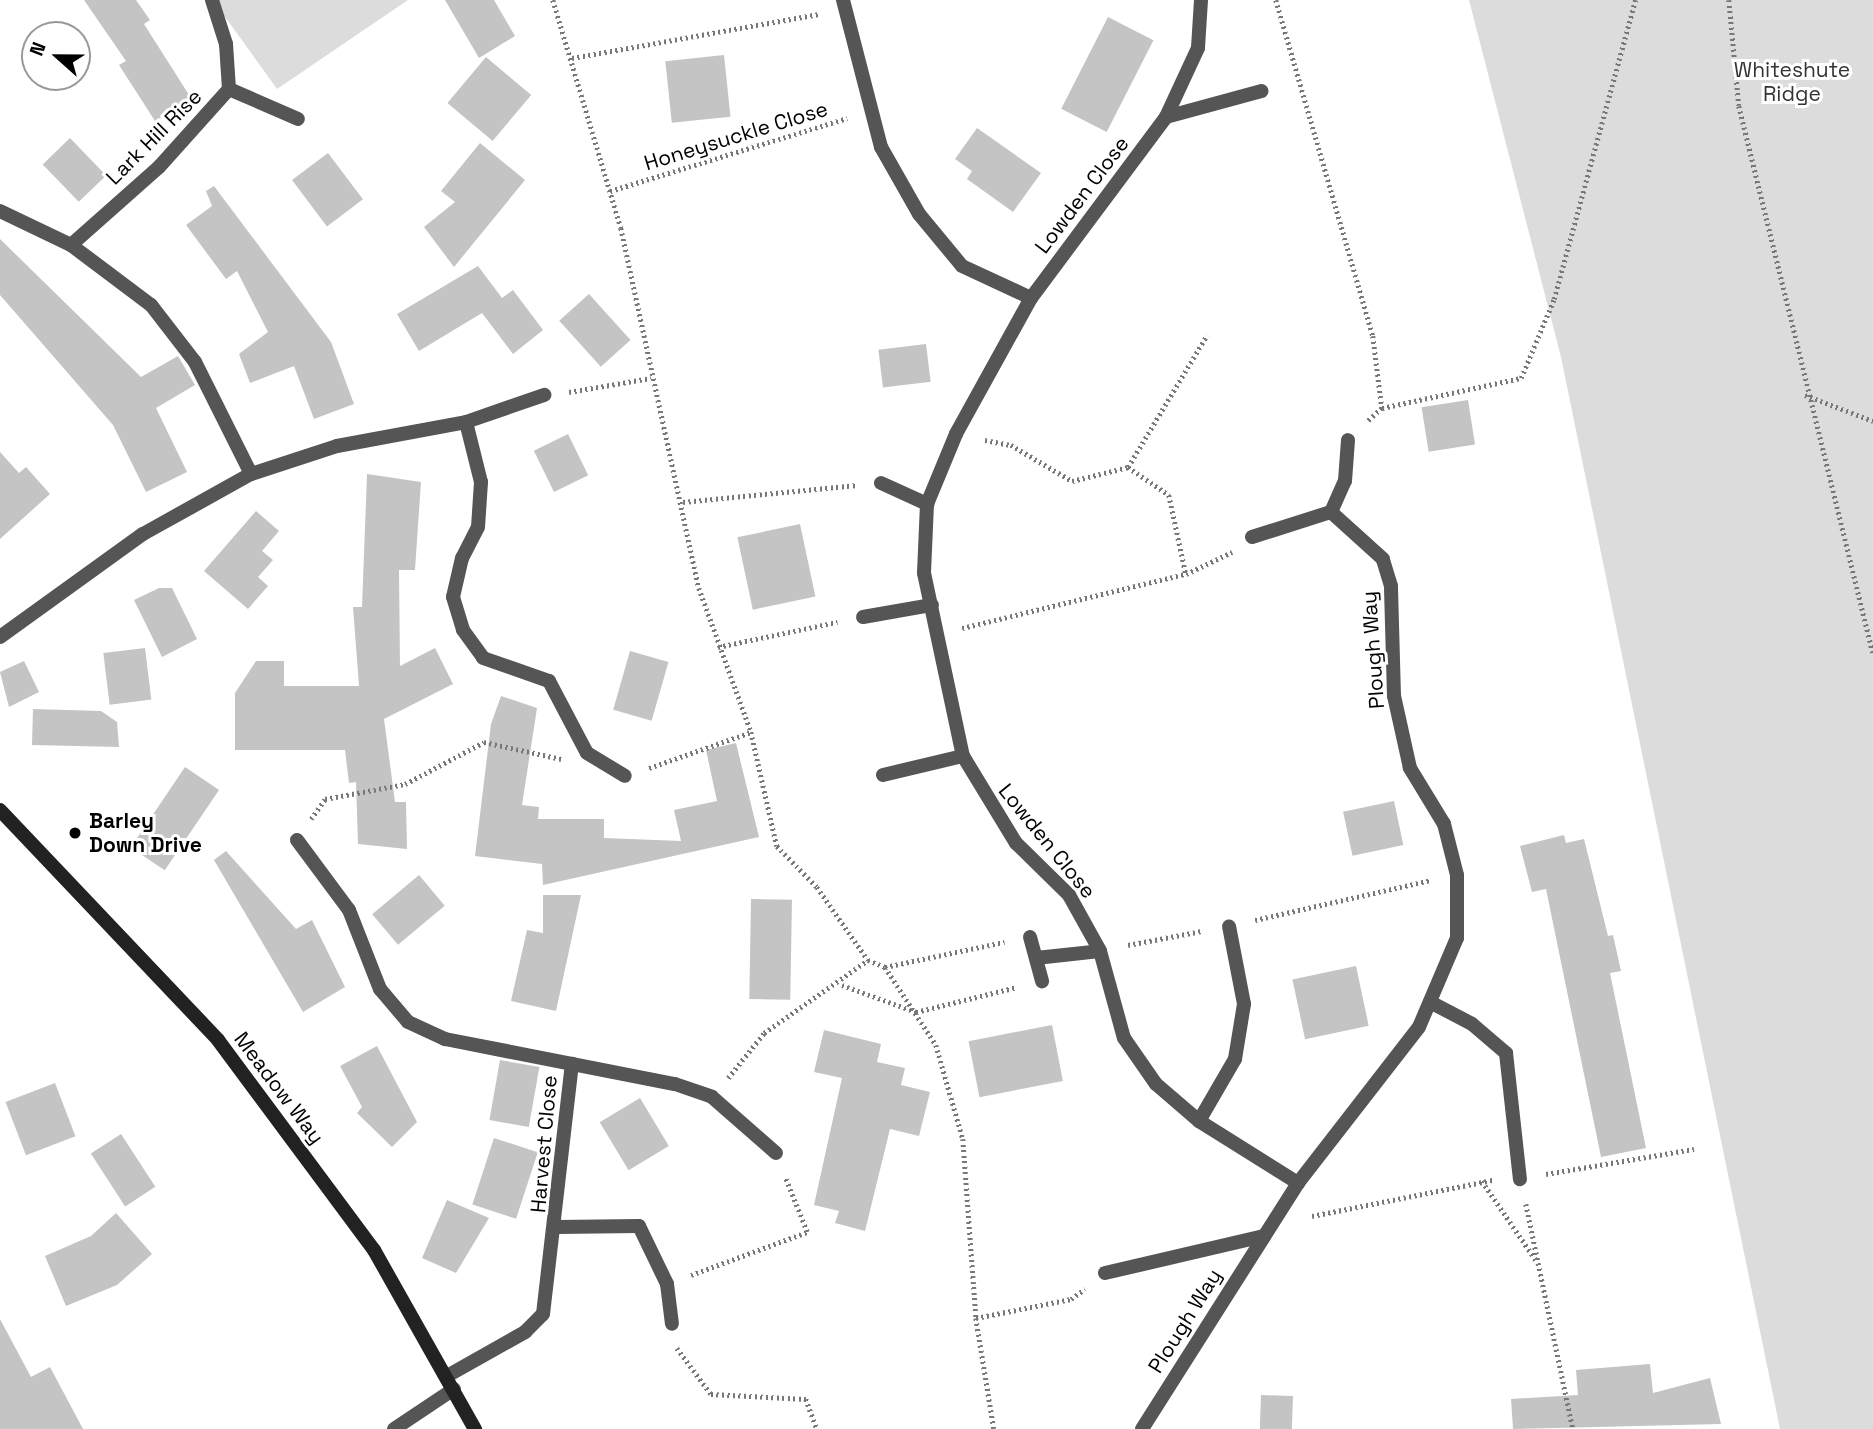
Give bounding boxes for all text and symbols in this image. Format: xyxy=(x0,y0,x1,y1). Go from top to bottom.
north arrow xyxy=(21,21,91,91)
text: N xyxy=(24,39,52,59)
park label: Whiteshute Ridge xyxy=(1734,57,1850,107)
street label: Lark Hill Rise xyxy=(101,84,207,190)
street label: Honeysuckle Close xyxy=(641,96,831,176)
street label: Lowden Close xyxy=(1030,131,1134,259)
street label: Plough Way xyxy=(1356,590,1390,710)
street label: Lowden Close xyxy=(993,779,1101,903)
place label: Barley Down Drive xyxy=(89,808,202,858)
marker: Barley Down Drive xyxy=(67,825,83,841)
street label: Meadow Way xyxy=(229,1027,329,1149)
street label: Harvest Close xyxy=(525,1074,563,1214)
street label: Plough Way xyxy=(1143,1264,1227,1378)

